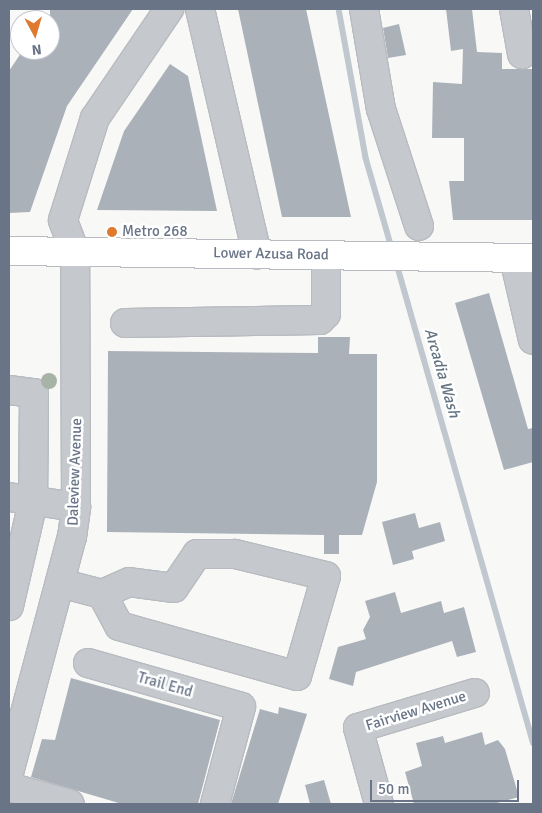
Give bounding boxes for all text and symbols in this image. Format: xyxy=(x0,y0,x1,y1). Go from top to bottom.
north arrow xyxy=(10,10,60,60)
text: N xyxy=(31,40,42,58)
place label: Metro 268 xyxy=(122,223,188,241)
marker: Metro 268 xyxy=(106,226,118,238)
street label: Lower Azusa Road xyxy=(213,244,329,264)
water label: Arcadia Wash xyxy=(420,326,464,420)
street label: Daleview Avenue xyxy=(64,418,86,526)
street label: Trail End xyxy=(136,669,194,701)
street label: Fairview Avenue xyxy=(364,687,468,735)
scale bar xyxy=(372,770,521,802)
text: 50 m xyxy=(378,780,409,798)

